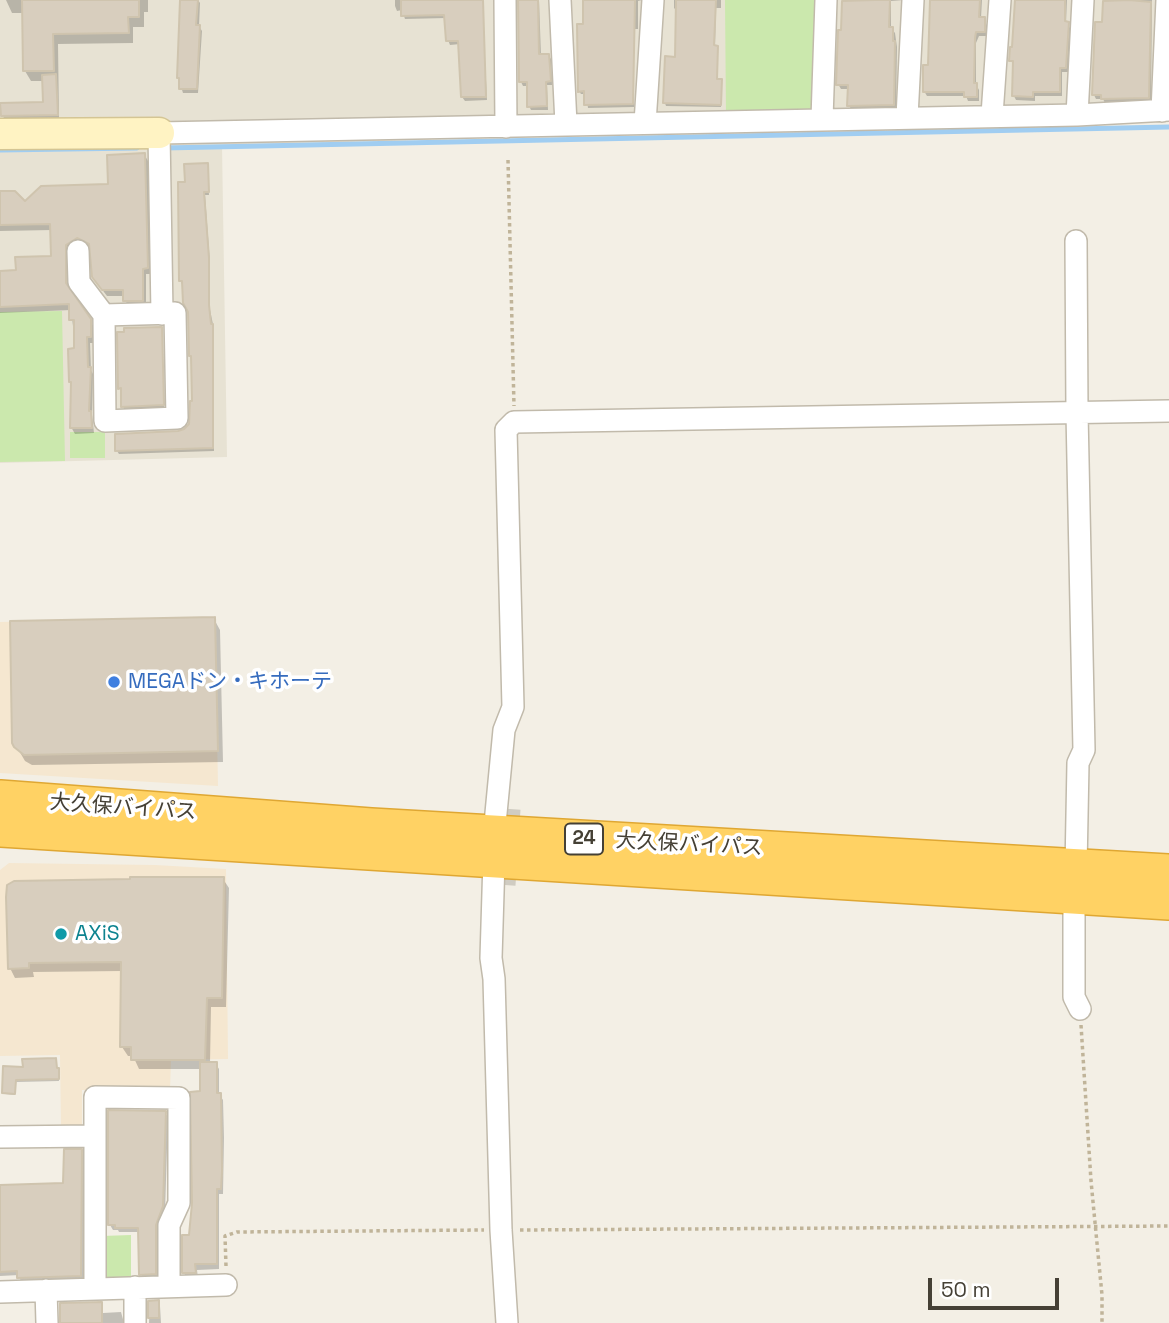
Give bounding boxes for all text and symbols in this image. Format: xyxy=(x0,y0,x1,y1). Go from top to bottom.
place label: MEGAドン・キホーテ xyxy=(128,669,332,695)
marker: MEGAドン・キホーテ xyxy=(106,674,122,690)
street label: 大久保バイパス xyxy=(49,790,197,826)
road number: 24 xyxy=(565,824,603,854)
street label: 大久保バイパス xyxy=(615,829,763,861)
place label: AXiS xyxy=(75,921,120,947)
marker: AXiS xyxy=(53,926,69,942)
scale bar xyxy=(931,1264,1062,1308)
text: 50 m xyxy=(941,1276,991,1303)

